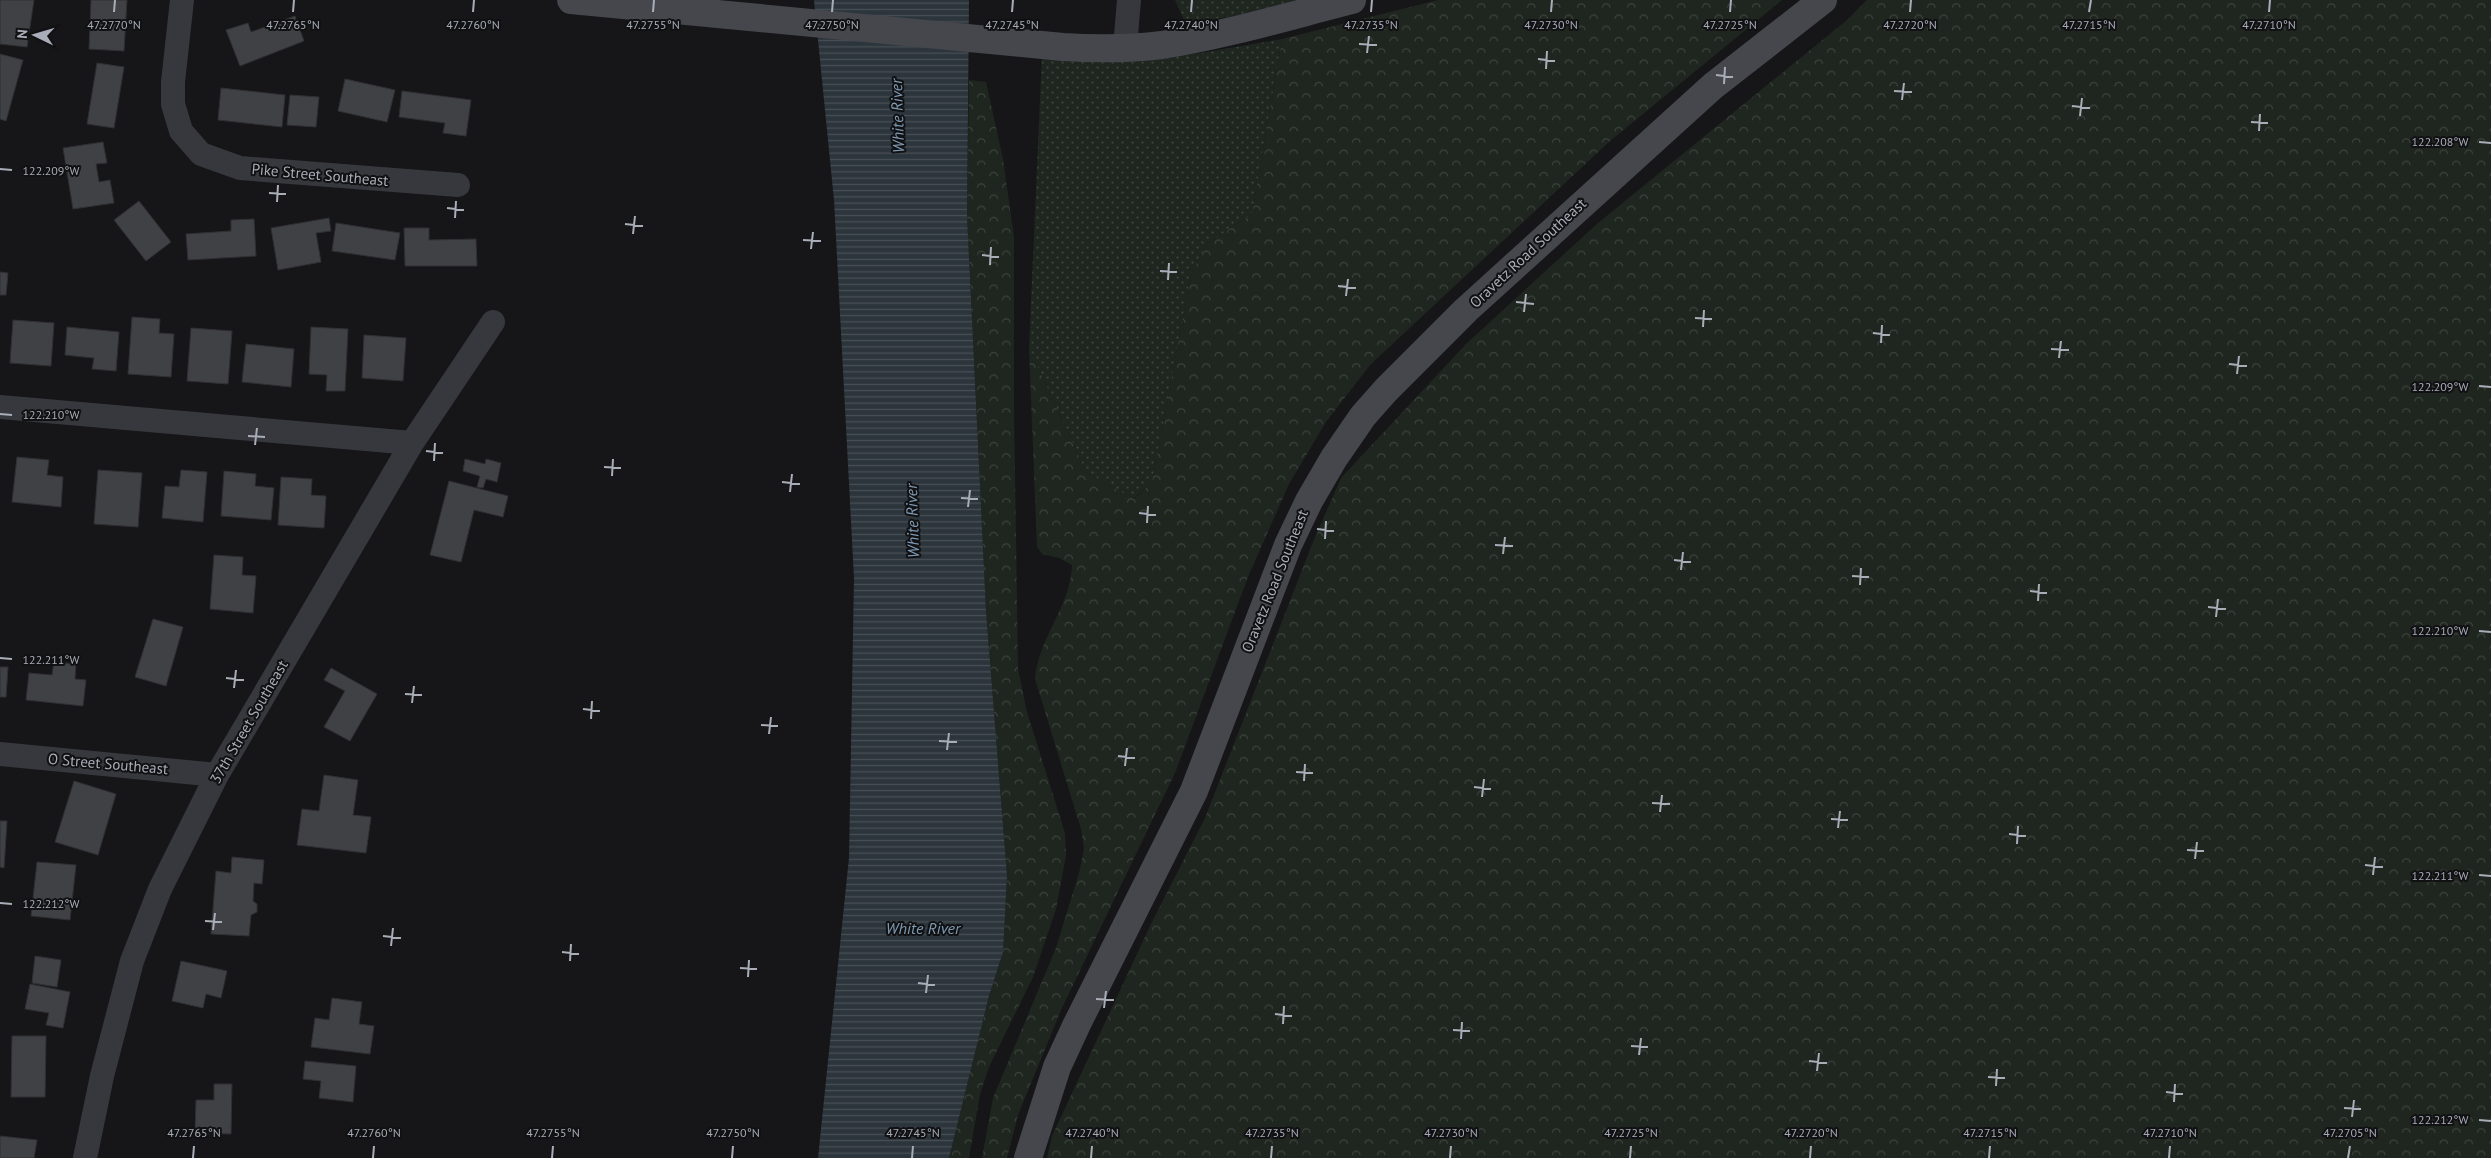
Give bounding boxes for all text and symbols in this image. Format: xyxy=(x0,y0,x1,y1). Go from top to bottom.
north arrow xyxy=(10,10,60,60)
text: 47.2770°N xyxy=(87,17,141,32)
text: 47.2765°N xyxy=(266,17,320,32)
text: 47.2760°N xyxy=(446,17,500,32)
text: 47.2755°N xyxy=(626,17,680,32)
text: 47.2750°N xyxy=(805,17,859,32)
text: 47.2745°N xyxy=(985,17,1039,32)
text: 47.2740°N xyxy=(1164,17,1218,32)
text: 47.2735°N xyxy=(1344,17,1398,32)
text: 47.2730°N xyxy=(1524,17,1578,32)
text: 47.2725°N xyxy=(1703,17,1757,32)
text: 47.2720°N xyxy=(1883,17,1937,32)
text: 47.2715°N xyxy=(2062,17,2116,32)
text: 47.2710°N xyxy=(2242,17,2296,32)
text: N xyxy=(13,28,31,39)
water label: White River xyxy=(886,77,908,154)
text: 122.208°W xyxy=(2412,134,2468,149)
street label: Pike Street Southeast xyxy=(251,159,389,190)
text: 122.209°W xyxy=(23,163,79,178)
street label: Oravetz Road Southeast xyxy=(1465,194,1590,312)
text: 122.209°W xyxy=(2412,379,2468,394)
text: 122.210°W xyxy=(23,407,79,422)
water label: White River xyxy=(901,482,923,559)
street label: Oravetz Road Southeast xyxy=(1237,507,1312,655)
text: 122.210°W xyxy=(2412,623,2468,638)
text: 122.211°W xyxy=(23,652,79,667)
street label: 37th Street Southeast xyxy=(205,657,292,787)
street label: O Street Southeast xyxy=(47,749,169,778)
text: 122.211°W xyxy=(2412,868,2468,883)
text: 122.212°W xyxy=(23,896,79,911)
water label: White River xyxy=(886,918,962,938)
text: 122.212°W xyxy=(2412,1112,2468,1127)
text: 47.2765°N xyxy=(167,1125,221,1140)
text: 47.2760°N xyxy=(347,1125,401,1140)
text: 47.2755°N xyxy=(526,1125,580,1140)
text: 47.2750°N xyxy=(706,1125,760,1140)
text: 47.2745°N xyxy=(886,1125,940,1140)
text: 47.2740°N xyxy=(1065,1125,1119,1140)
text: 47.2735°N xyxy=(1245,1125,1299,1140)
text: 47.2730°N xyxy=(1424,1125,1478,1140)
text: 47.2725°N xyxy=(1604,1125,1658,1140)
text: 47.2720°N xyxy=(1784,1125,1838,1140)
text: 47.2715°N xyxy=(1963,1125,2017,1140)
text: 47.2710°N xyxy=(2143,1125,2197,1140)
text: 47.2705°N xyxy=(2323,1125,2377,1140)

